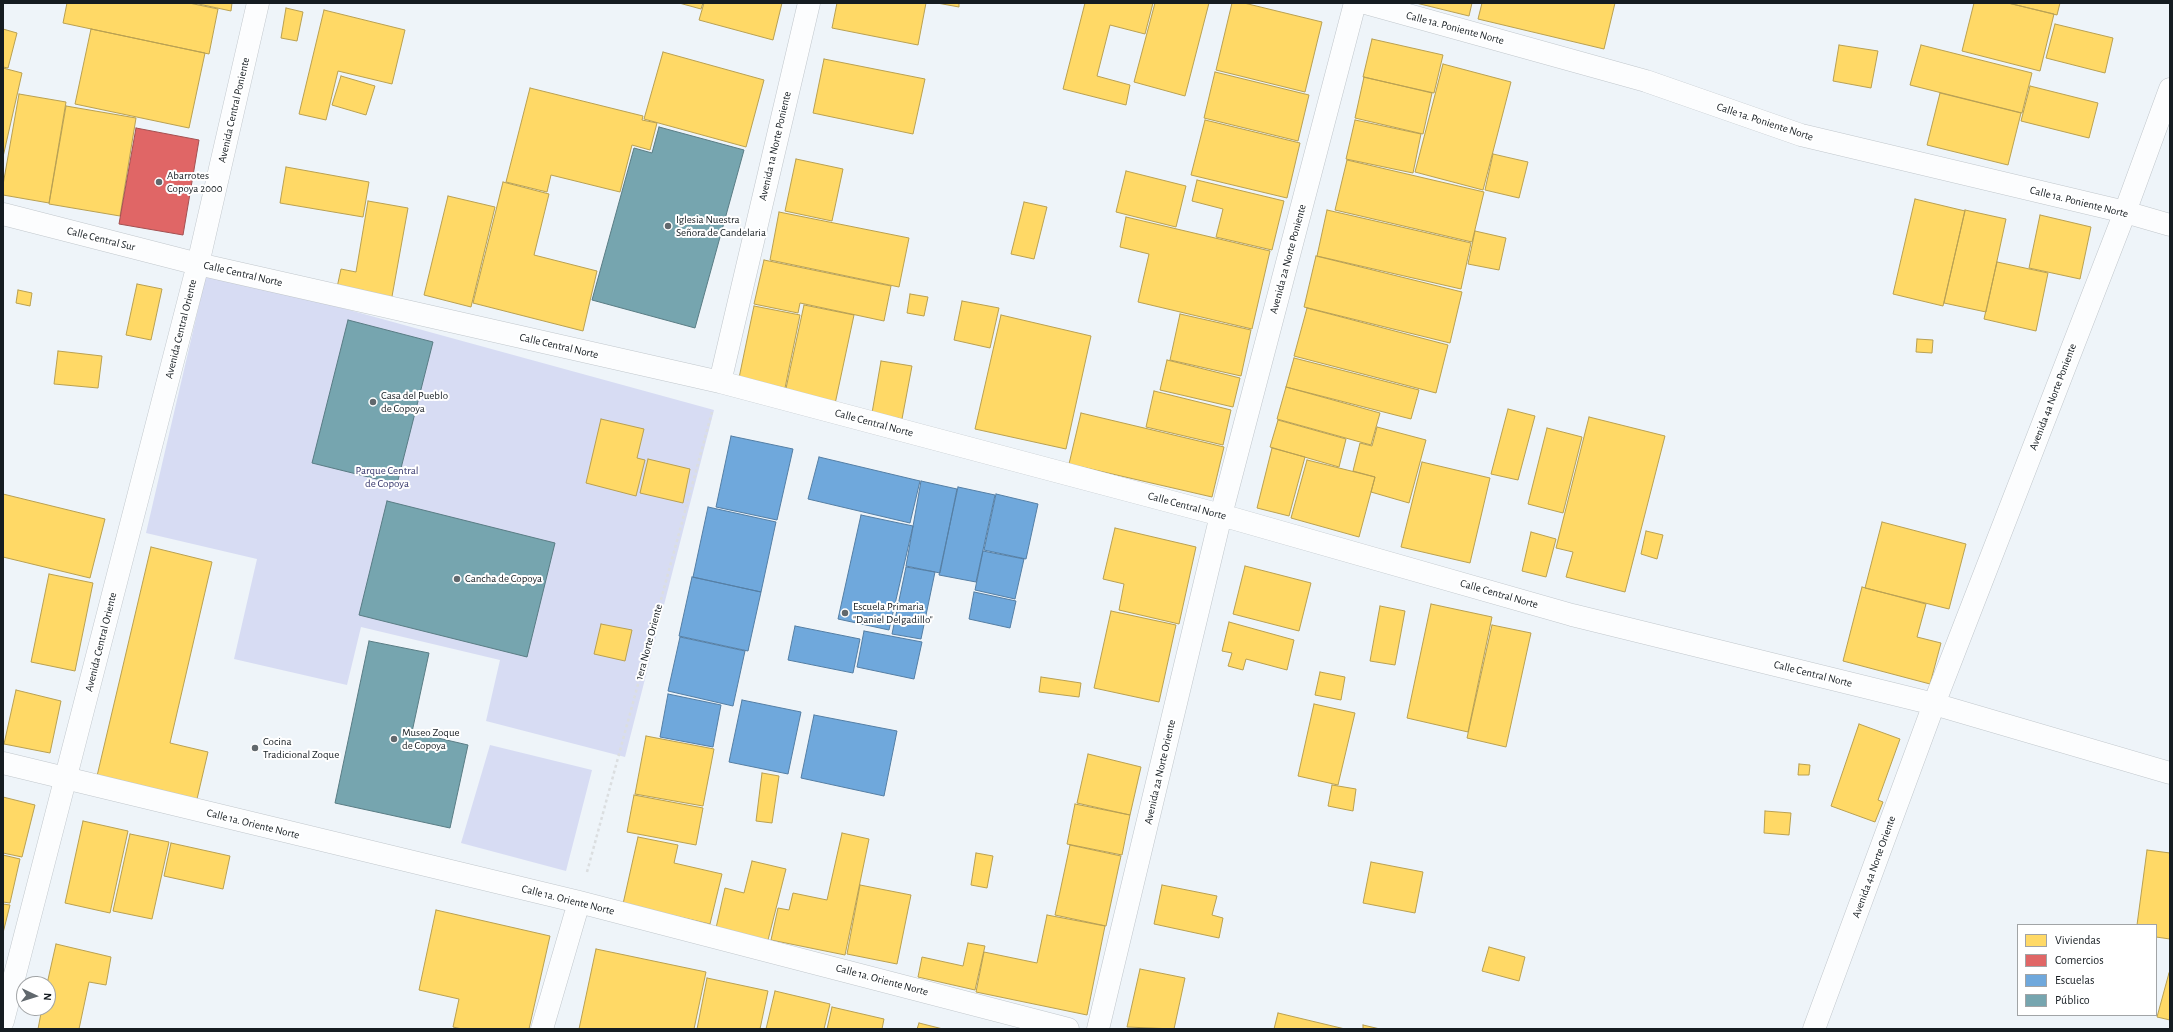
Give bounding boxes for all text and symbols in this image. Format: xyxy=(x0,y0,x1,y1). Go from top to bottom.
street label: Calle 1a. Poniente Norte xyxy=(1405,9,1505,47)
street label: Avenida Central Poniente xyxy=(215,56,253,164)
street label: Avenida 1a Norte Poniente xyxy=(756,90,794,202)
street label: Calle 1a. Poniente Norte xyxy=(1715,100,1815,144)
place label: Abarrotes Copoya 2000 xyxy=(167,169,223,195)
marker: Abarrotes Copoya 2000 xyxy=(154,177,164,187)
street label: Calle 1a. Poniente Norte xyxy=(2029,183,2129,221)
street label: Avenida 2a Norte Poniente xyxy=(1267,203,1309,315)
place label: Iglesia Nuestra Señora de Candelaria xyxy=(676,213,766,239)
marker: Iglesia Nuestra Señora de Candelaria xyxy=(663,221,673,231)
street label: Calle Central Sur xyxy=(65,224,137,254)
street label: Calle Central Norte xyxy=(202,259,284,289)
street label: Avenida Central Oriente xyxy=(162,278,200,380)
street label: Calle Central Norte xyxy=(518,331,600,361)
street label: Avenida 4a Norte Poniente xyxy=(2027,342,2079,452)
place label: Casa del Pueblo de Copoya xyxy=(381,389,448,415)
marker: Casa del Pueblo de Copoya xyxy=(368,397,378,407)
street label: Calle Central Norte xyxy=(833,406,915,440)
park label: Parque Central de Copoya xyxy=(355,464,419,490)
street label: Calle Central Norte xyxy=(1146,489,1228,523)
place label: Cancha de Copoya xyxy=(465,572,542,586)
marker: Cancha de Copoya xyxy=(452,574,462,584)
street label: Calle Central Norte xyxy=(1458,577,1540,611)
street label: Avenida Central Oriente xyxy=(82,591,120,693)
place label: Escuela Primaria "Daniel Delgadillo" xyxy=(853,600,933,626)
street label: 1era Norte Oriente xyxy=(633,603,665,681)
marker: Escuela Primaria "Daniel Delgadillo" xyxy=(840,608,850,618)
street label: Calle Central Norte xyxy=(1772,658,1854,690)
street label: Avenida 2a Norte Oriente xyxy=(1141,718,1179,826)
place label: Museo Zoque de Copoya xyxy=(402,726,460,752)
marker: Museo Zoque de Copoya xyxy=(389,734,399,744)
place label: Cocina Tradicional Zoque xyxy=(263,735,339,761)
marker: Cocina Tradicional Zoque xyxy=(250,743,260,753)
street label: Calle 1a. Oriente Norte xyxy=(205,806,301,842)
street label: Avenida 4a Norte Oriente xyxy=(1849,814,1899,920)
street label: Calle 1a. Oriente Norte xyxy=(520,882,616,918)
legend xyxy=(2017,924,2157,1016)
text: Viviendas xyxy=(2055,934,2101,946)
text: Comercios xyxy=(2055,954,2104,966)
street label: Calle 1a. Oriente Norte xyxy=(834,961,930,999)
text: Escuelas xyxy=(2055,974,2094,986)
north arrow xyxy=(16,976,56,1016)
text: N xyxy=(42,993,53,1001)
text: Público xyxy=(2055,994,2090,1006)

